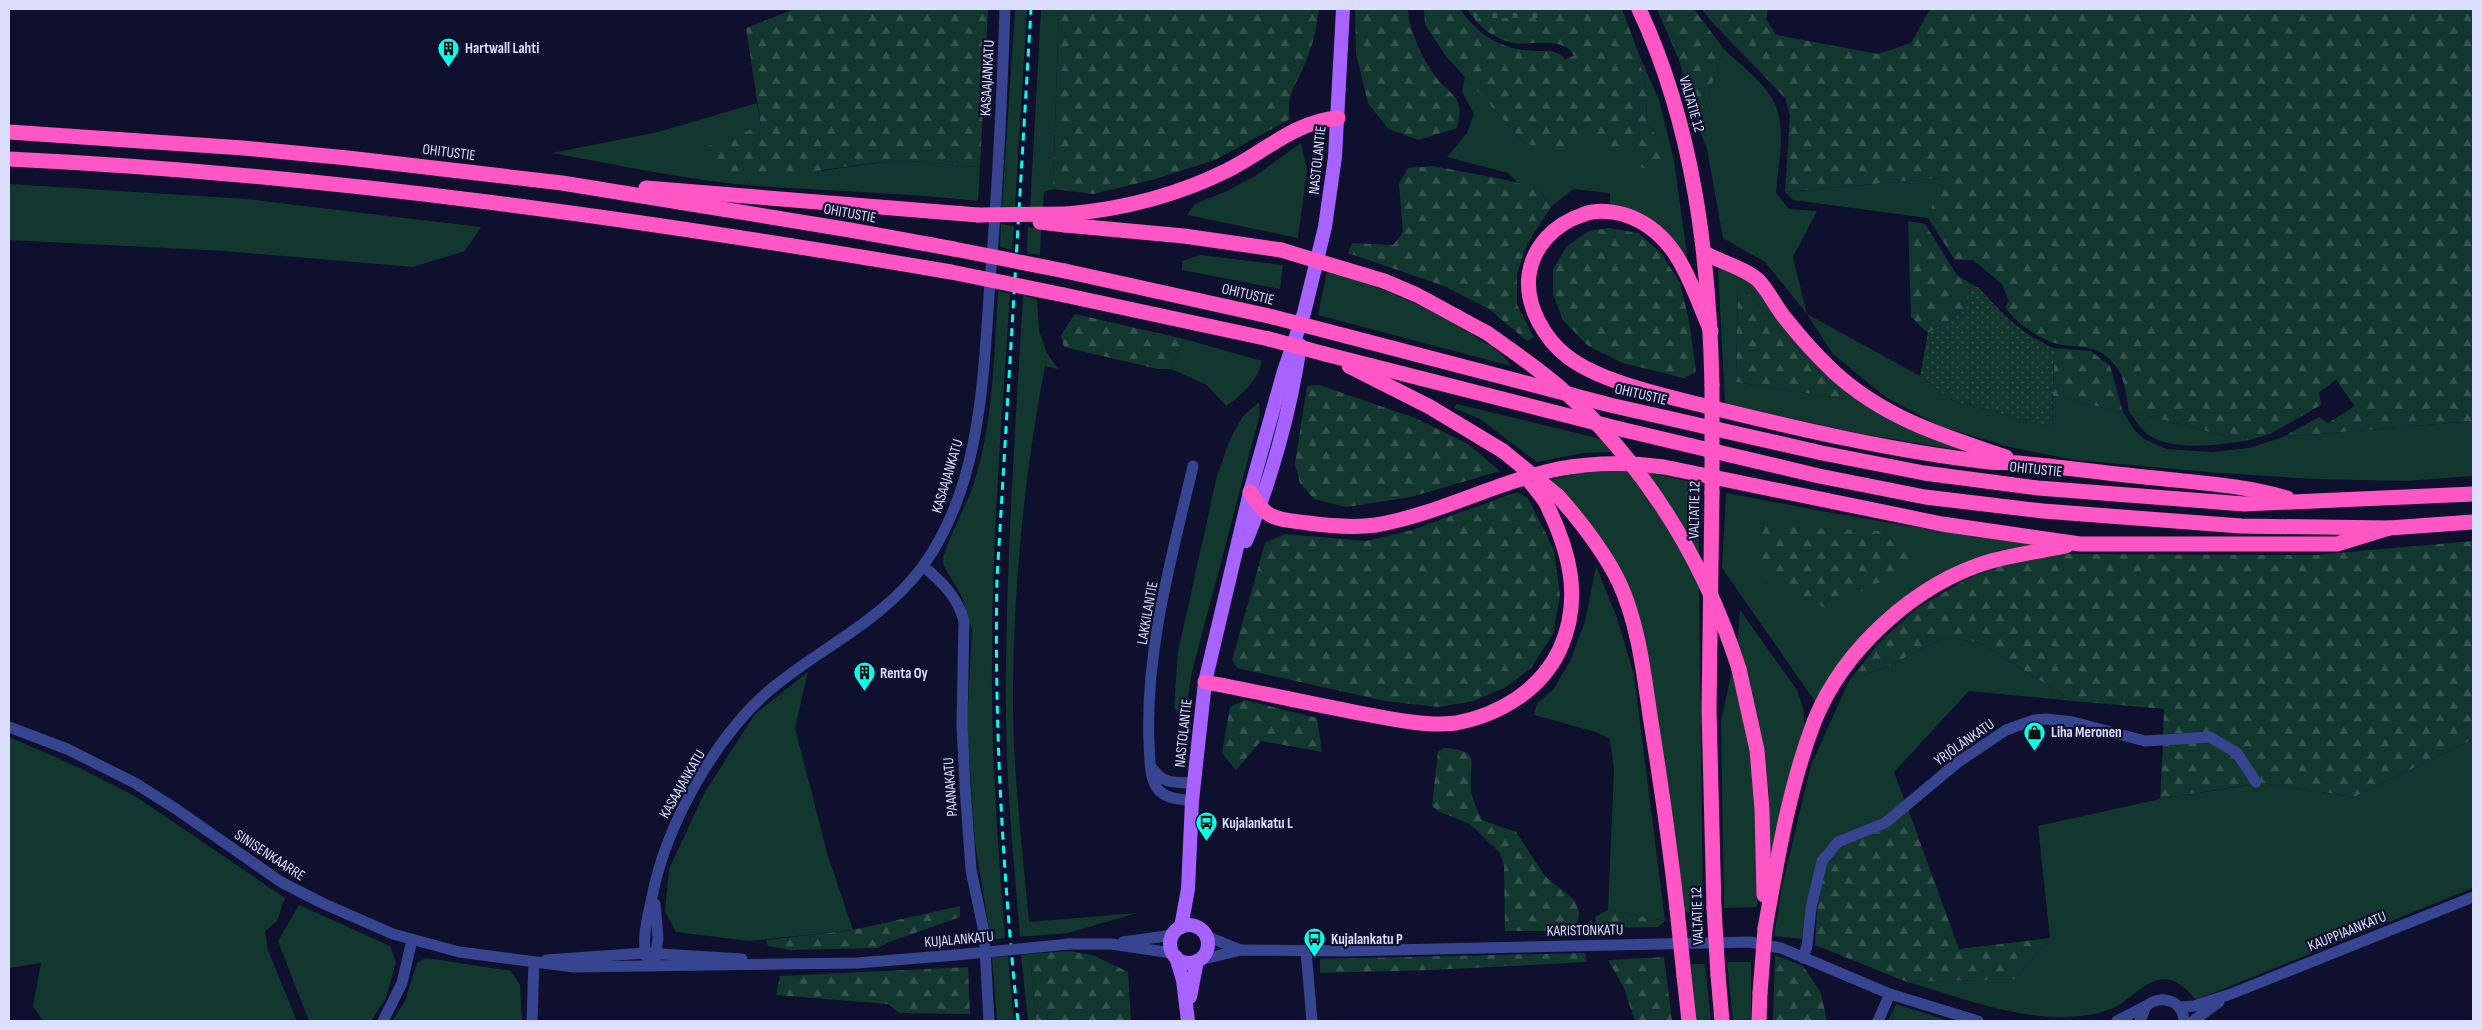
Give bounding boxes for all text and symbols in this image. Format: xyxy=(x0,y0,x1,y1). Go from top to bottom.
building icon: Hartwall Lahti xyxy=(437,36,461,67)
place label: Hartwall Lahti xyxy=(465,39,539,58)
street label: KASAAJANKATU xyxy=(976,39,999,117)
street label: VALTATIE 12 xyxy=(1674,74,1709,135)
street label: NASTOLANTIE xyxy=(1304,125,1331,195)
street label: OHITUSTIE xyxy=(421,140,476,165)
street label: OHITUSTIE xyxy=(822,200,878,227)
street label: OHITUSTIE xyxy=(1220,279,1276,310)
street label: OHITUSTIE xyxy=(1613,379,1669,410)
street label: KASAAJANKATU xyxy=(927,437,968,515)
street label: OHITUSTIE xyxy=(2009,457,2063,482)
street label: VALTATIE 12 xyxy=(1684,481,1705,539)
street label: LAKKILANTIE xyxy=(1133,580,1162,646)
building icon: Renta Oy xyxy=(852,661,876,692)
place label: Renta Oy xyxy=(880,664,929,683)
street label: NASTOLANTIE xyxy=(1170,698,1197,768)
street label: YRJÖLÄNKATU xyxy=(1930,715,1998,770)
shop icon: Liha Meronen xyxy=(2023,720,2047,751)
place label: Liha Meronen xyxy=(2051,723,2122,742)
street label: KASAAJANKATU xyxy=(655,747,710,822)
street label: PAANAKATU xyxy=(939,757,962,817)
bus stop icon: Kujalankatu L xyxy=(1194,811,1218,842)
place label: Kujalankatu L xyxy=(1222,814,1293,833)
street label: SINISENKAARRE xyxy=(231,826,309,885)
street label: VALTATIE 12 xyxy=(1687,887,1708,945)
street label: KAUPPIAANKATU xyxy=(2305,907,2389,956)
street label: KARISTONKATU xyxy=(1547,920,1623,941)
street label: KUJALANKATU xyxy=(924,927,994,952)
bus stop icon: Kujalankatu P xyxy=(1303,927,1327,958)
place label: Kujalankatu P xyxy=(1331,930,1403,949)

